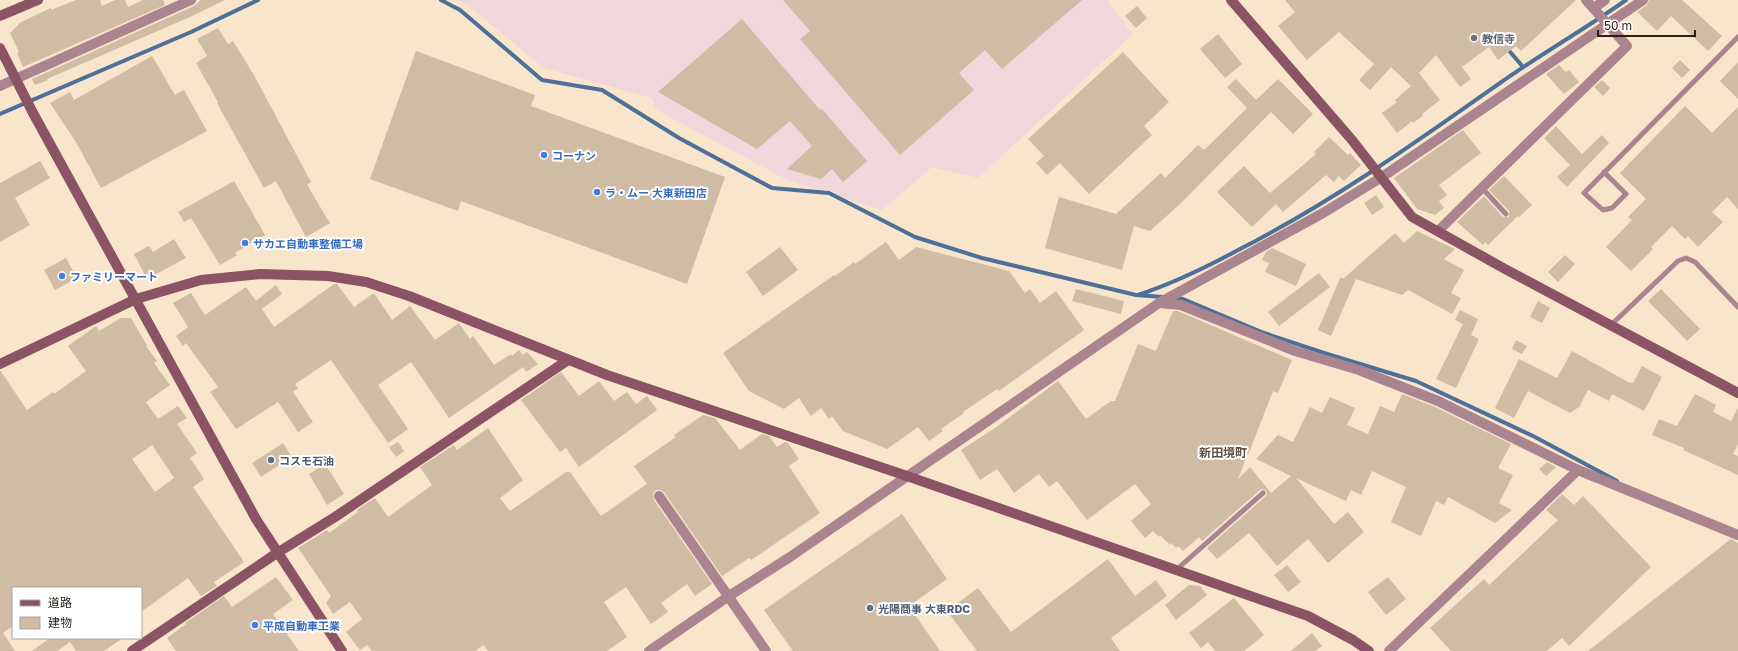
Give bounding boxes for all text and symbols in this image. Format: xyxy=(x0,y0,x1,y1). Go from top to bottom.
scale bar xyxy=(1598,12,1695,38)
text: 50 m xyxy=(1604,18,1632,33)
place label: 教信寺 xyxy=(1482,32,1515,45)
marker: 教信寺 xyxy=(1469,33,1479,43)
place label: コーナン xyxy=(552,149,596,162)
marker: コーナン xyxy=(539,150,549,160)
place label: ラ・ムー 大東新田店 xyxy=(605,186,707,199)
marker: ラ・ムー 大東新田店 xyxy=(592,187,602,197)
place label: サカエ自動車整備工場 xyxy=(253,237,363,250)
marker: サカエ自動車整備工場 xyxy=(240,238,250,248)
place label: ファミリーマート xyxy=(70,270,158,283)
marker: ファミリーマート xyxy=(57,271,67,281)
district label: 新田境町 xyxy=(1199,445,1247,460)
place label: コスモ石油 xyxy=(279,454,334,467)
marker: コスモ石油 xyxy=(266,455,276,465)
legend xyxy=(12,587,142,639)
text: 道路 xyxy=(48,595,72,610)
place label: 光陽商事 大東RDC xyxy=(878,602,970,615)
marker: 光陽商事 大東RDC xyxy=(865,603,875,613)
text: 建物 xyxy=(48,615,72,630)
place label: 平成自動車工業 xyxy=(263,619,340,632)
marker: 平成自動車工業 xyxy=(250,620,260,630)

